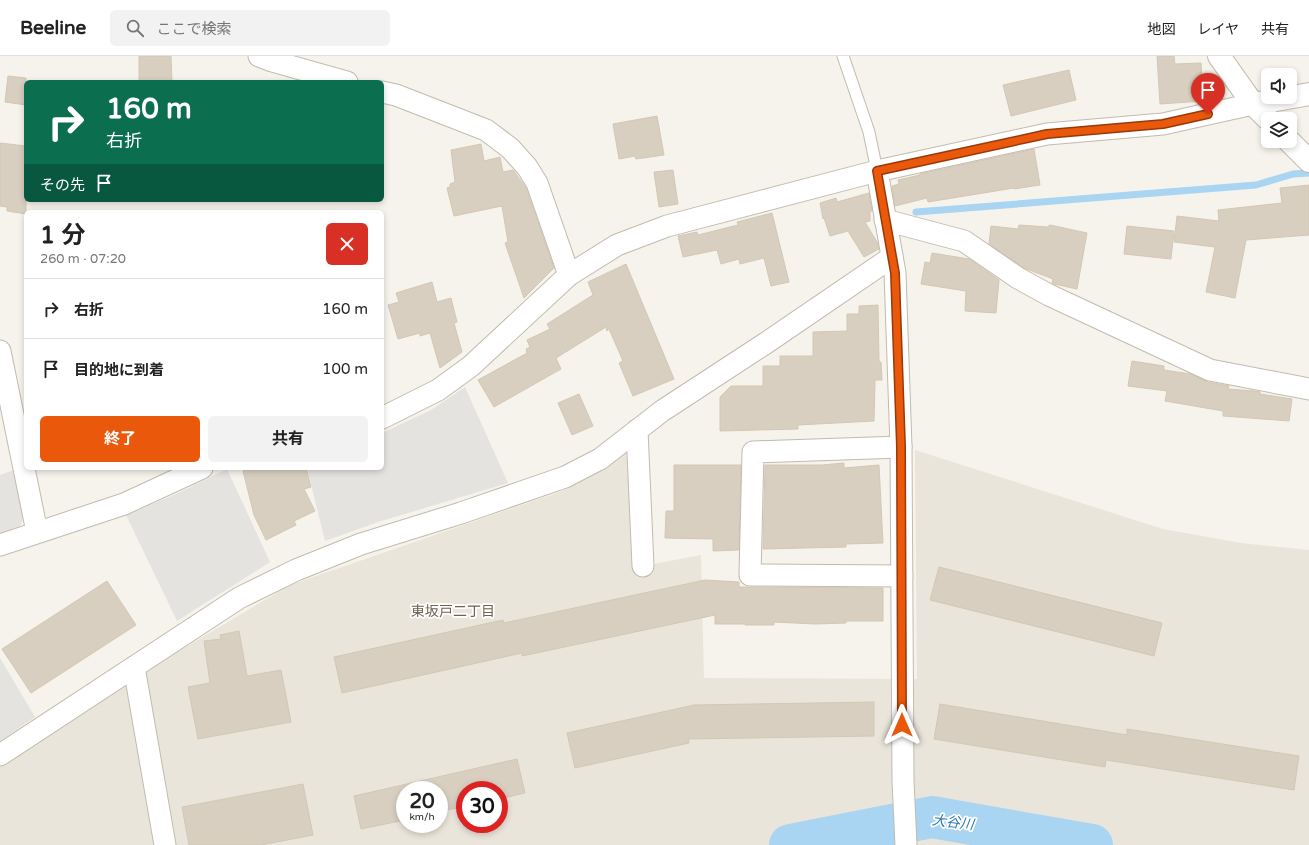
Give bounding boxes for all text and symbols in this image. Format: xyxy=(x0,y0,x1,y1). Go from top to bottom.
search box xyxy=(110,10,390,46)
text: Beeline xyxy=(20,17,86,39)
icon: search xyxy=(124,17,146,39)
text: ここで検索 xyxy=(156,20,231,38)
text: 地図 xyxy=(1147,21,1175,38)
text: レイヤ xyxy=(1197,21,1239,38)
text: 共有 xyxy=(1261,21,1289,38)
map controls xyxy=(1261,68,1297,148)
button: sound xyxy=(1261,68,1297,104)
pin xyxy=(1191,73,1225,114)
icon: arrive xyxy=(1197,79,1219,101)
text: 160 m xyxy=(106,92,192,126)
icon: right xyxy=(40,96,92,148)
button: layers xyxy=(1261,112,1297,148)
text: 右折 xyxy=(106,130,142,152)
icon: arrive xyxy=(93,172,115,194)
text: その先 xyxy=(40,176,85,194)
text: 1 分 xyxy=(40,221,85,250)
button: close xyxy=(326,223,368,265)
text: 260 m · 07:20 xyxy=(40,251,126,267)
icon: right xyxy=(40,298,62,320)
text: 160 m xyxy=(322,300,368,318)
text: 右折 xyxy=(74,301,104,319)
icon: arrive xyxy=(40,358,62,380)
text: 100 m xyxy=(322,360,368,378)
text: 目的地に到着 xyxy=(74,361,164,379)
button: 終了 xyxy=(40,416,200,462)
button: 共有 xyxy=(208,416,368,462)
district label: 東坂戸二丁目 xyxy=(411,603,495,620)
position arrow xyxy=(881,704,923,746)
speed limit sign: 30 xyxy=(456,781,508,833)
text: 20 xyxy=(409,790,435,814)
text: km/h xyxy=(409,811,435,823)
water label: 大谷川 xyxy=(931,812,977,834)

